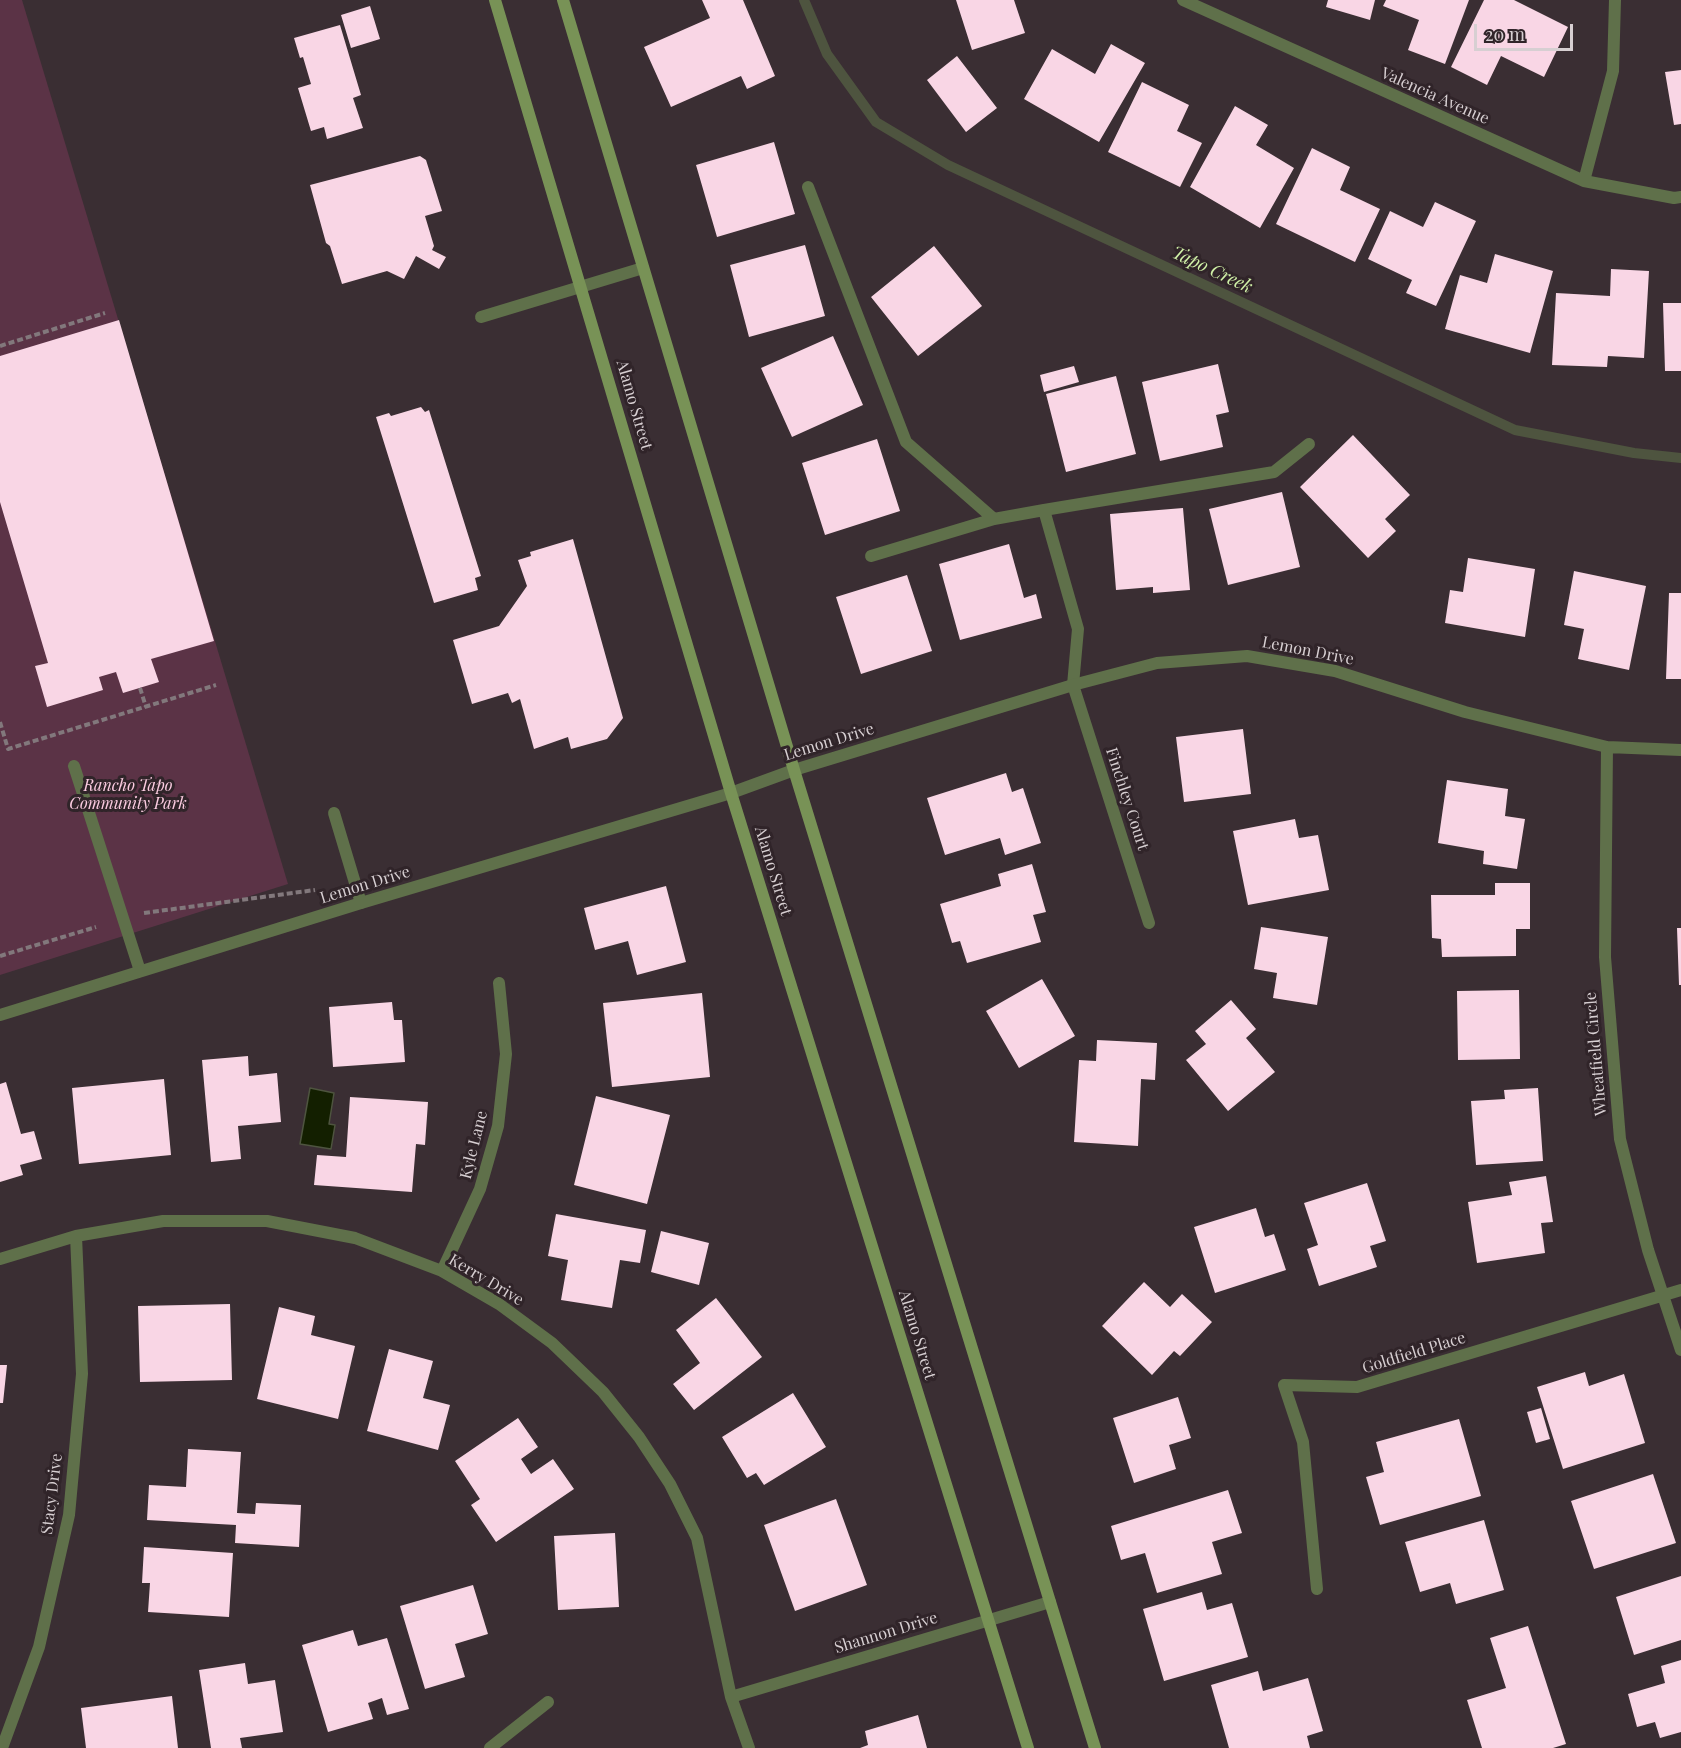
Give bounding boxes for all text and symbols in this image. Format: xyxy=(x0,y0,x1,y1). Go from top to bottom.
scale bar xyxy=(1477,12,1576,50)
text: 20 m xyxy=(1485,22,1525,46)
street label: Valencia Avenue xyxy=(1378,64,1492,128)
water label: Tapo Creek xyxy=(1168,242,1256,298)
street label: Alamo Street xyxy=(612,358,656,452)
street label: Lemon Drive xyxy=(1260,633,1356,669)
street label: Lemon Drive xyxy=(782,719,876,765)
street label: Finchley Court xyxy=(1101,745,1153,853)
park label: Rancho Tapo Community Park xyxy=(69,776,187,814)
street label: Alamo Street xyxy=(750,824,796,918)
street label: Lemon Drive xyxy=(318,862,412,908)
street label: Wheatfield Circle xyxy=(1581,991,1611,1117)
street label: Kyle Lane xyxy=(456,1109,492,1181)
street label: Kerry Drive xyxy=(445,1250,527,1310)
street label: Alamo Street xyxy=(894,1288,940,1382)
street label: Goldfield Place xyxy=(1360,1328,1468,1378)
street label: Stacy Drive xyxy=(38,1453,66,1535)
street label: Shannon Drive xyxy=(832,1608,940,1658)

